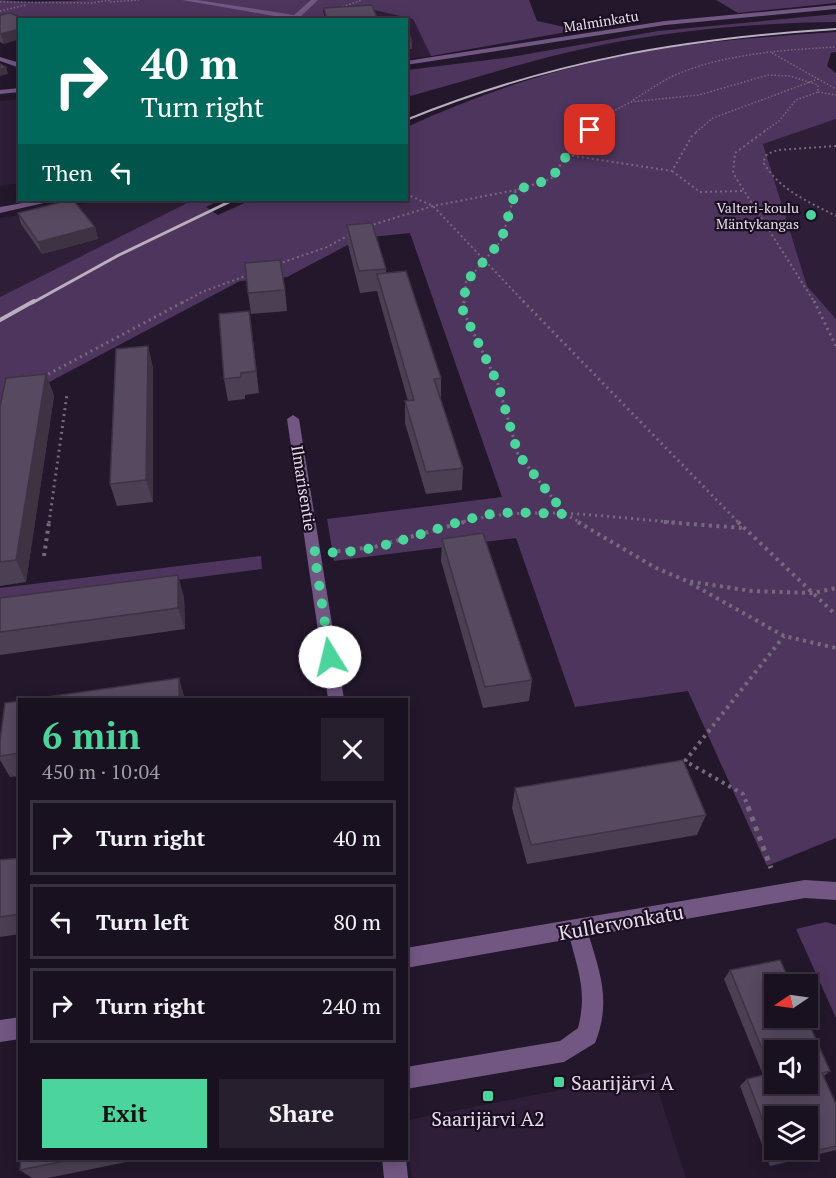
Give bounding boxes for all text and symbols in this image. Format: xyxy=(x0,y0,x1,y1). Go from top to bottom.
street label: Malminkatu xyxy=(562,6,640,36)
text: 40 m xyxy=(141,35,239,91)
icon: right xyxy=(42,42,120,120)
text: Turn right xyxy=(141,89,264,125)
pin xyxy=(564,104,615,155)
icon: arrive xyxy=(573,113,606,146)
icon: left xyxy=(105,156,138,189)
text: Then xyxy=(42,158,93,187)
place label: Valteri-koulu Mäntykangas xyxy=(716,198,799,233)
marker: Valteri-koulu Mäntykangas xyxy=(804,208,818,222)
street label: Ilmarisentie xyxy=(286,444,322,532)
position arrow xyxy=(298,625,362,689)
text: 6 min xyxy=(42,712,140,759)
button: close xyxy=(321,718,384,781)
text: 450 m · 10:04 xyxy=(42,758,160,785)
icon: right xyxy=(45,821,78,854)
text: Turn right xyxy=(96,823,205,852)
text: 40 m xyxy=(333,823,381,852)
street label: Kullervonkatu xyxy=(556,898,686,946)
icon: left xyxy=(45,905,78,938)
text: Turn left xyxy=(96,907,189,936)
text: 80 m xyxy=(333,907,381,936)
north arrow xyxy=(764,974,818,1028)
map controls xyxy=(764,974,818,1160)
icon: right xyxy=(45,989,78,1022)
text: Turn right xyxy=(96,991,205,1020)
text: 240 m xyxy=(321,991,381,1020)
button: sound xyxy=(764,1040,818,1094)
place label: Saarijärvi A xyxy=(571,1069,674,1096)
marker: Saarijärvi A xyxy=(552,1075,566,1089)
button: Exit xyxy=(42,1079,207,1148)
button: Share xyxy=(219,1079,384,1148)
marker: Saarijärvi A2 xyxy=(481,1089,495,1103)
place label: Saarijärvi A2 xyxy=(431,1105,545,1132)
button: layers xyxy=(764,1106,818,1160)

